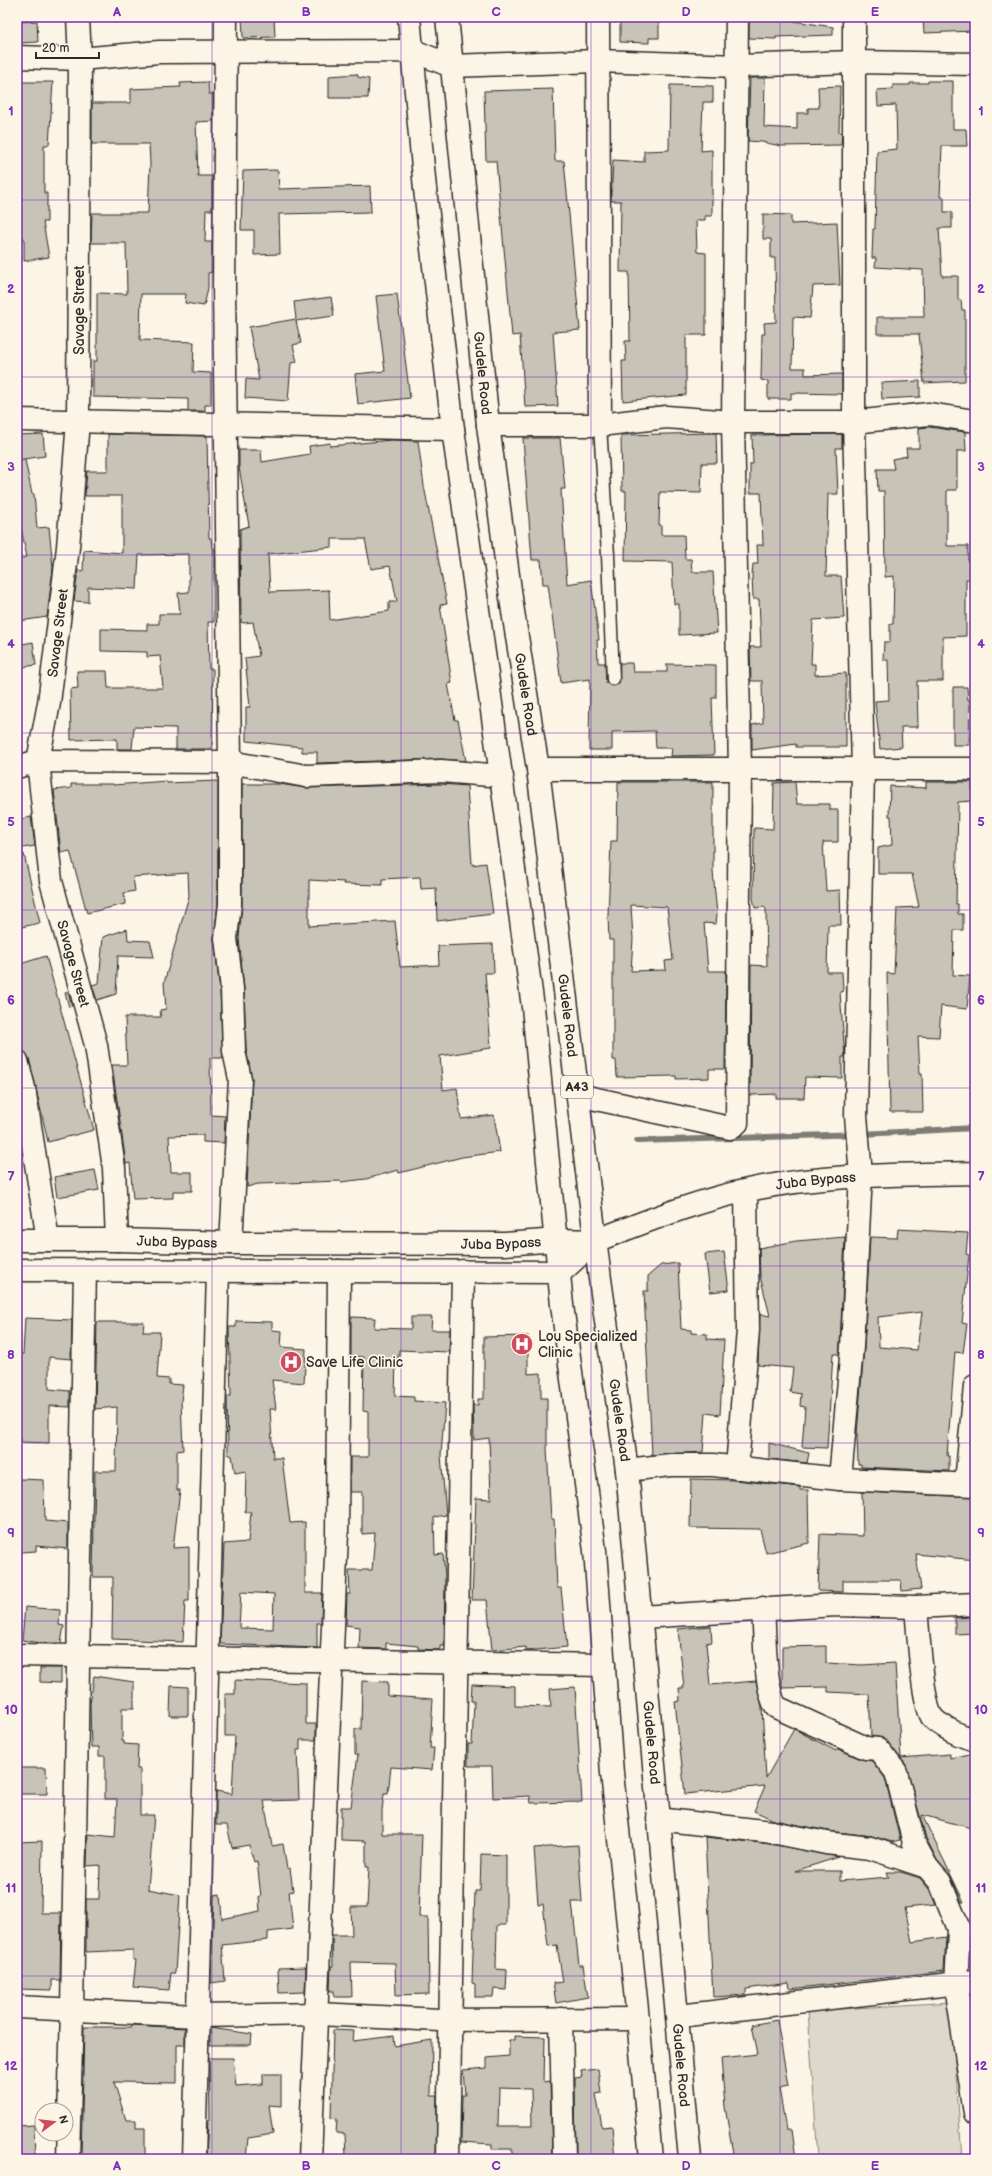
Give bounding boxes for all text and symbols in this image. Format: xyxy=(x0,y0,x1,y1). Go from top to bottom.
text: A xyxy=(112,4,121,20)
text: B xyxy=(301,4,311,20)
text: C xyxy=(491,4,501,20)
text: D xyxy=(681,4,691,20)
text: E xyxy=(871,4,880,20)
scale bar xyxy=(36,34,99,60)
text: 20 m xyxy=(42,41,69,56)
text: 1 xyxy=(8,103,14,119)
text: 1 xyxy=(978,103,984,119)
street label: Savage Street xyxy=(71,265,88,355)
text: 2 xyxy=(7,281,15,297)
text: 2 xyxy=(977,281,985,297)
street label: Gudele Road xyxy=(470,331,495,416)
text: 3 xyxy=(7,459,15,475)
text: 3 xyxy=(977,459,985,475)
street label: Savage Street xyxy=(44,587,72,678)
text: 4 xyxy=(7,636,15,652)
text: 4 xyxy=(977,636,985,652)
street label: Gudele Road xyxy=(511,652,541,737)
text: 5 xyxy=(7,814,15,830)
text: 5 xyxy=(977,814,985,830)
street label: Savage Street xyxy=(54,918,94,1010)
street label: Gudele Road xyxy=(554,973,581,1058)
text: 6 xyxy=(7,992,15,1008)
text: 6 xyxy=(977,992,985,1008)
road number: A43 xyxy=(561,1076,593,1098)
street label: Juba Bypass xyxy=(774,1168,856,1193)
text: 7 xyxy=(7,1169,15,1185)
text: 7 xyxy=(977,1169,985,1185)
street label: Juba Bypass xyxy=(136,1232,218,1251)
street label: Juba Bypass xyxy=(461,1233,542,1253)
place label: Lou Specialized Clinic xyxy=(538,1328,637,1361)
hospital icon: Lou Specialized Clinic xyxy=(509,1331,535,1357)
text: 8 xyxy=(7,1347,15,1363)
text: 8 xyxy=(977,1347,985,1363)
hospital icon: Save Life Clinic xyxy=(278,1349,304,1375)
place label: Save Life Clinic xyxy=(306,1354,403,1371)
street label: Gudele Road xyxy=(606,1378,634,1463)
text: 9 xyxy=(7,1525,15,1541)
text: 9 xyxy=(977,1525,985,1541)
street label: Gudele Road xyxy=(640,1700,664,1785)
text: 10 xyxy=(4,1702,18,1718)
text: 10 xyxy=(974,1702,988,1718)
text: 11 xyxy=(6,1880,16,1896)
text: 11 xyxy=(976,1880,986,1896)
street label: Gudele Road xyxy=(669,2023,694,2108)
text: 12 xyxy=(4,2058,18,2074)
text: 12 xyxy=(974,2058,988,2074)
north arrow xyxy=(34,2102,74,2142)
text: N xyxy=(56,2114,71,2125)
text: A xyxy=(112,2158,121,2174)
text: B xyxy=(301,2158,311,2174)
text: C xyxy=(491,2158,501,2174)
text: D xyxy=(681,2158,691,2174)
text: E xyxy=(871,2158,880,2174)

